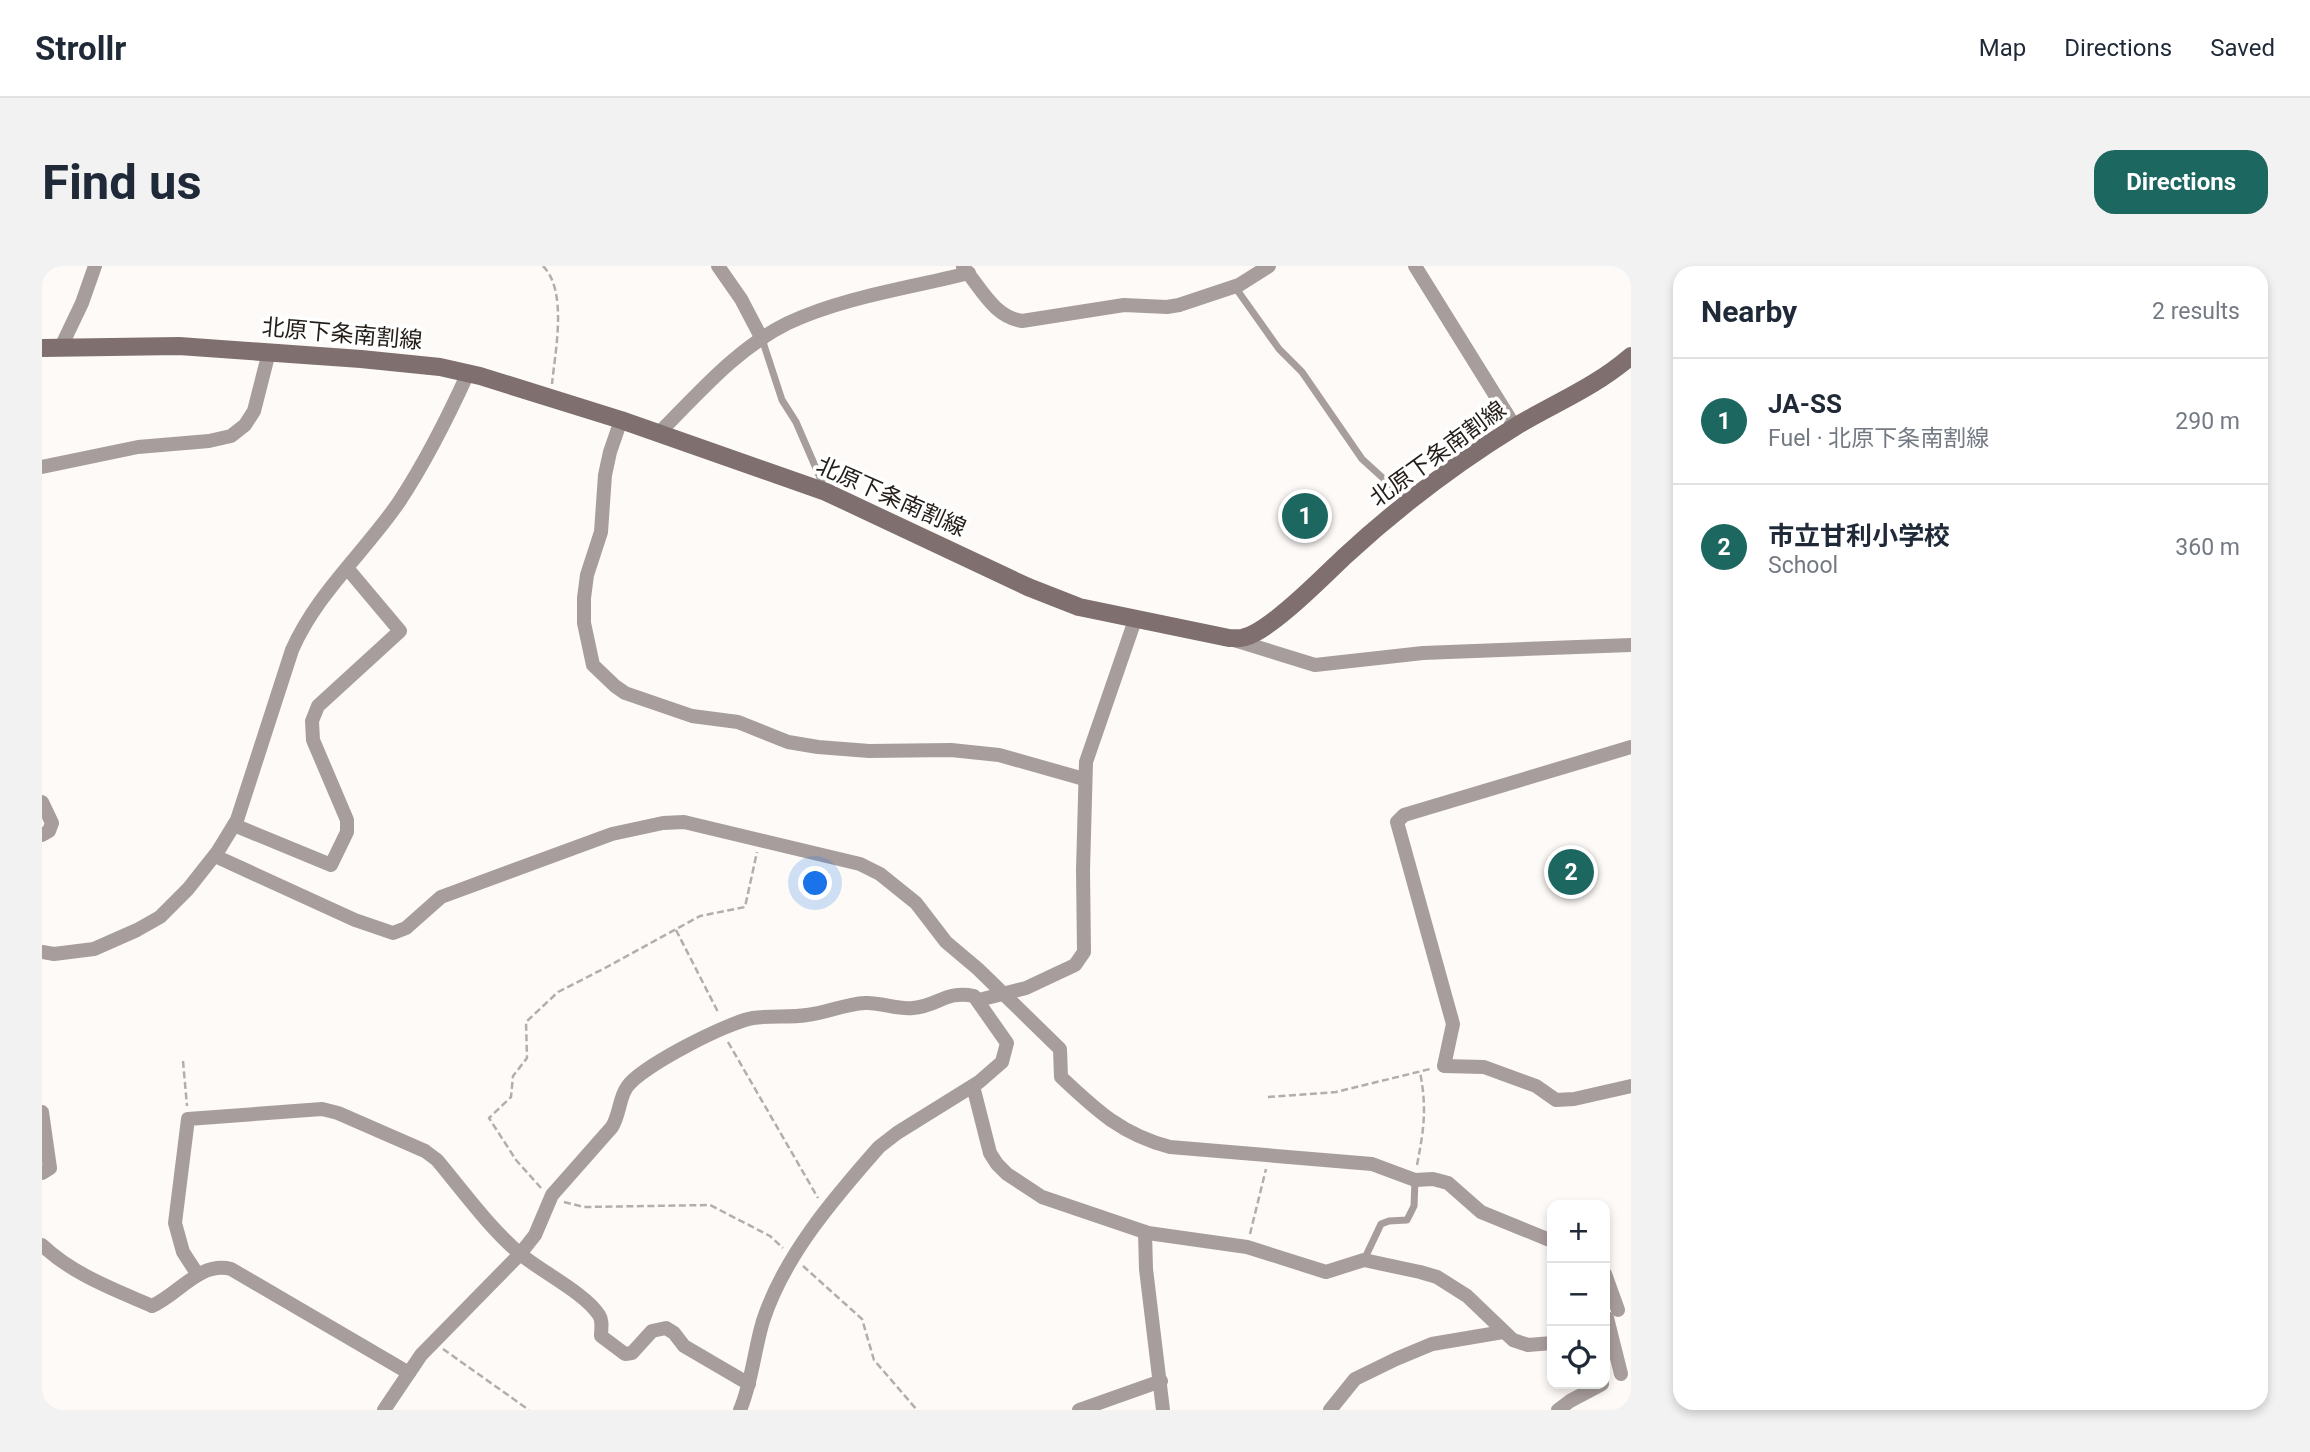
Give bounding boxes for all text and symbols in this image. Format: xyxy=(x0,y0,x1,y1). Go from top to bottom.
text: Strollr xyxy=(35,29,126,68)
text: Map xyxy=(1979,34,2026,62)
text: Directions xyxy=(2064,34,2172,62)
text: Saved xyxy=(2210,34,2275,62)
button: Directions xyxy=(2094,150,2268,214)
text: Find us xyxy=(42,154,202,211)
text: Nearby xyxy=(1701,294,1797,329)
text: 2 results xyxy=(2152,298,2240,325)
street label: 北原下条南割線 xyxy=(261,314,423,354)
text: JA-SS xyxy=(1768,389,1842,419)
street label: 北原下条南割線 xyxy=(1365,396,1511,512)
text: 1 xyxy=(1717,408,1731,435)
text: 290 m xyxy=(2175,408,2240,435)
text: Fuel · 北原下条南割線 xyxy=(1768,425,1989,452)
street label: 北原下条南割線 xyxy=(812,452,970,542)
pin: 1 xyxy=(1282,490,1328,542)
text: 市立甘利小学校 xyxy=(1768,521,1950,551)
text: 2 xyxy=(1717,534,1731,561)
text: 360 m xyxy=(2175,534,2240,561)
text: School xyxy=(1768,552,1838,579)
pin: 2 xyxy=(1548,846,1594,898)
your location xyxy=(798,866,832,900)
map controls xyxy=(1547,1200,1610,1389)
button: + xyxy=(1547,1200,1610,1263)
button: − xyxy=(1547,1263,1610,1326)
button: locate xyxy=(1547,1326,1610,1389)

